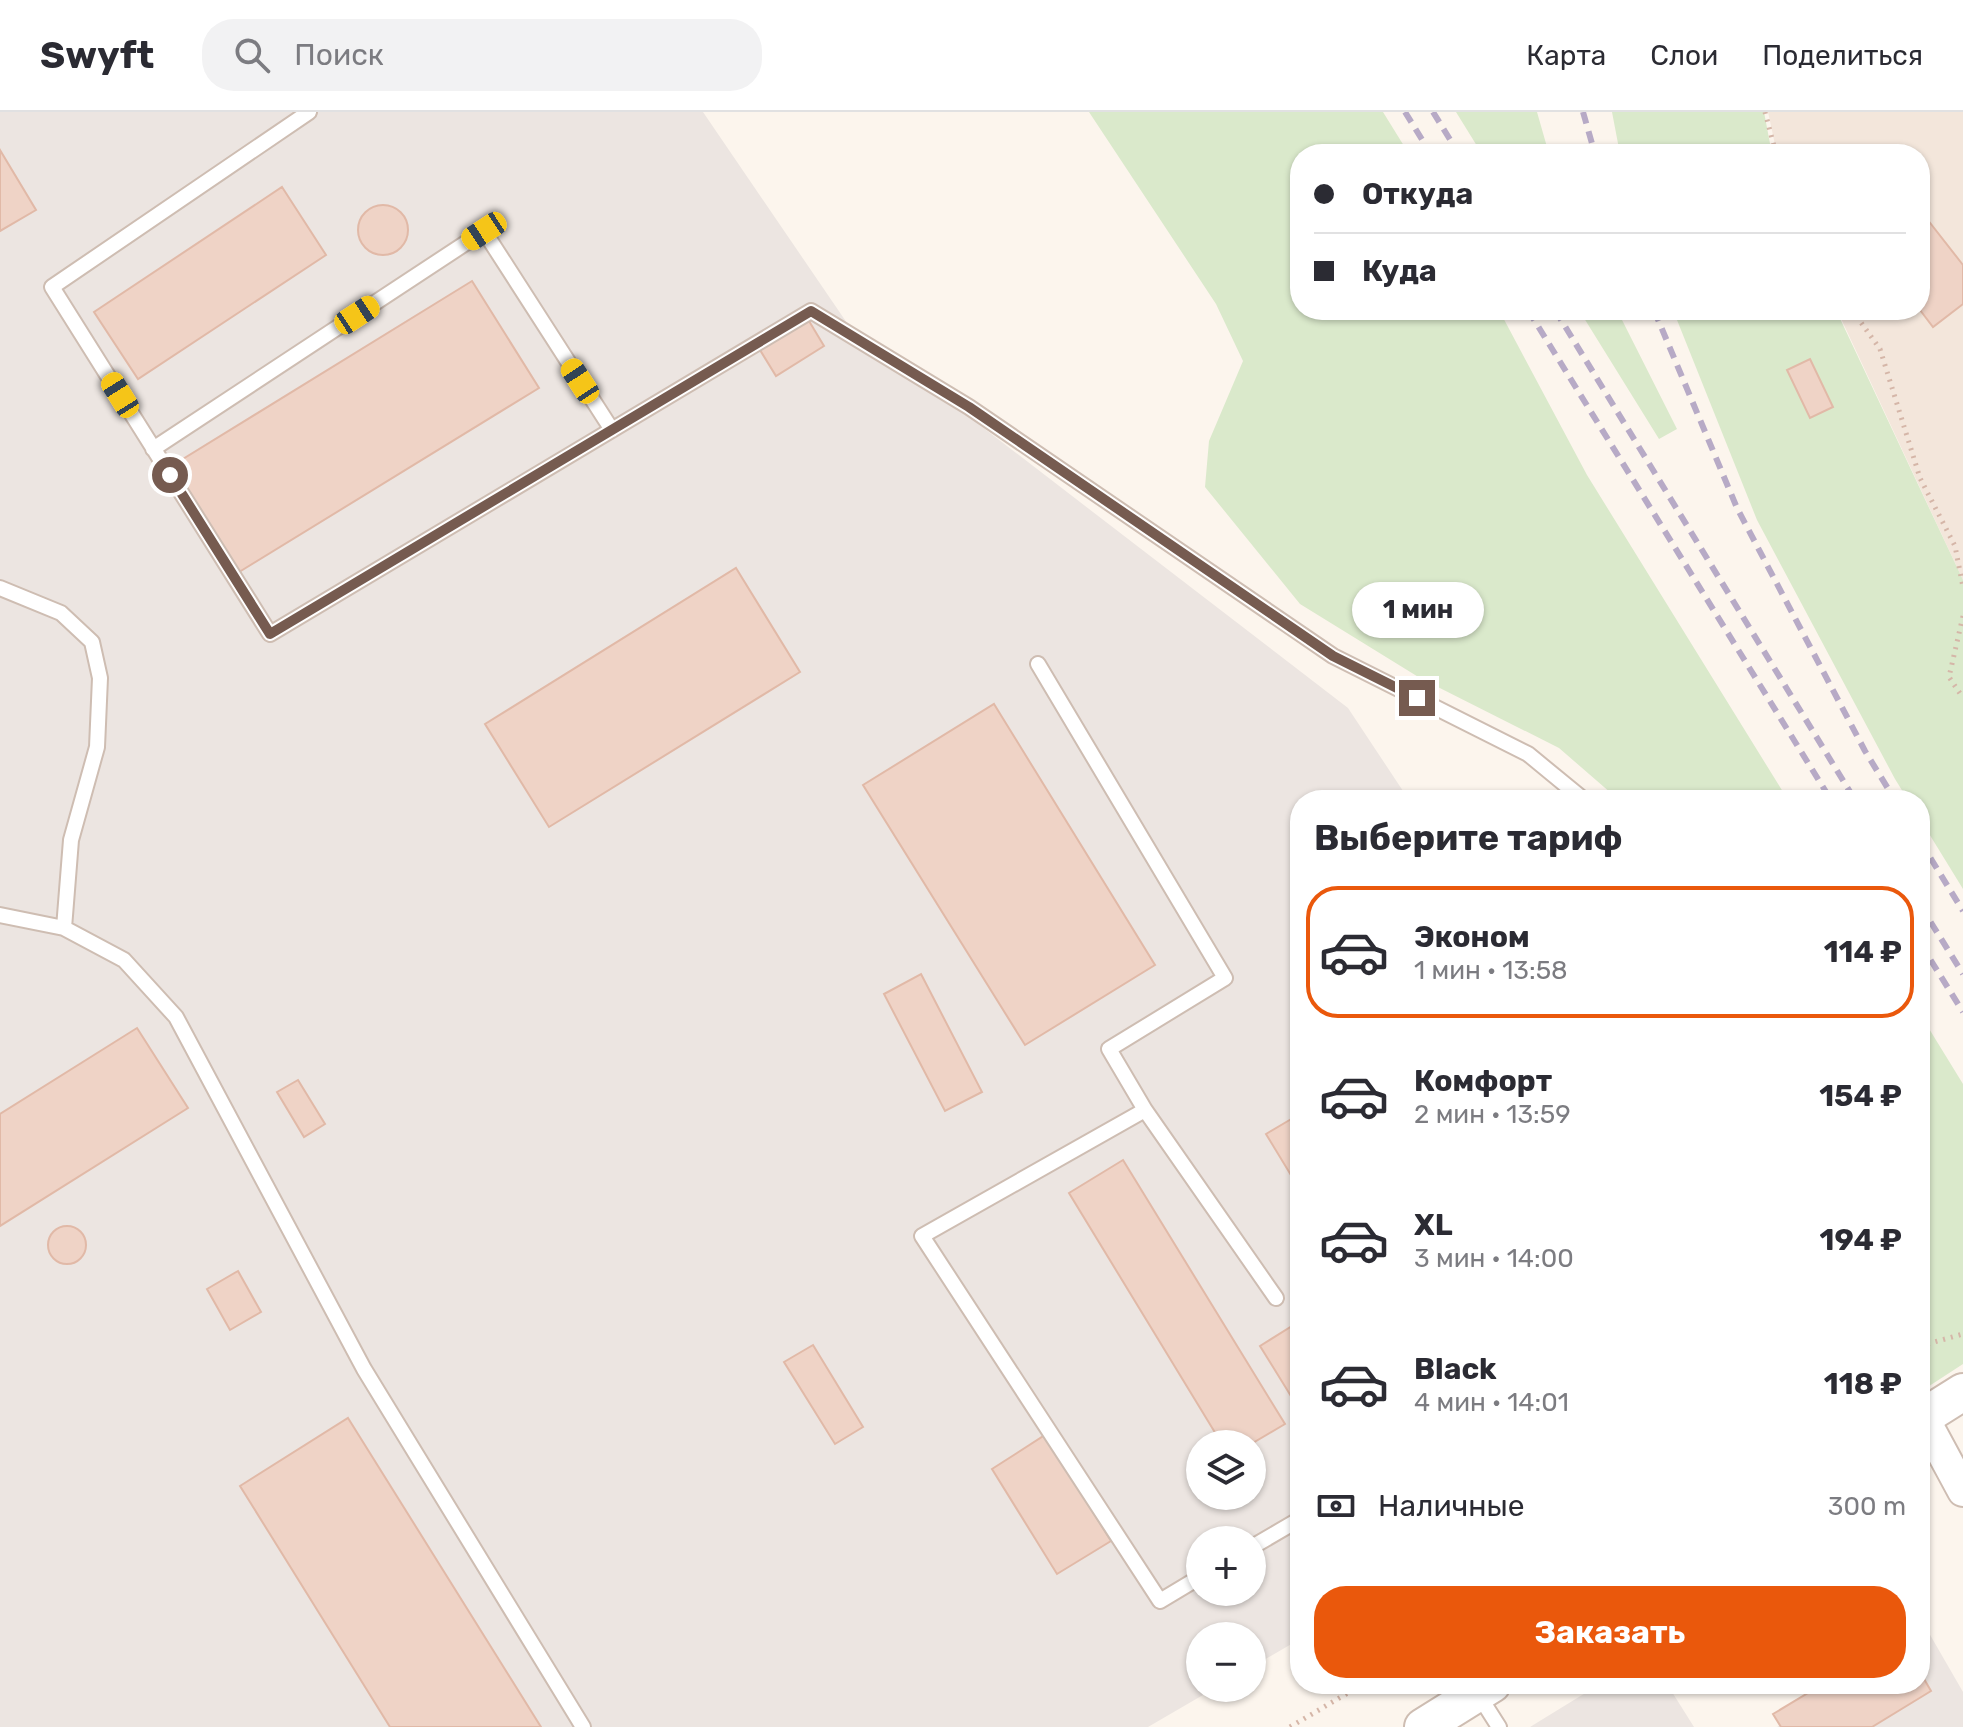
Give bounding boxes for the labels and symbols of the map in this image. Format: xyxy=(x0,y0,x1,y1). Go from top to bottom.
car xyxy=(457,208,511,254)
car xyxy=(330,292,384,338)
car xyxy=(557,354,603,408)
car xyxy=(97,368,143,422)
route start xyxy=(152,457,188,493)
callout: 1 мин xyxy=(1351,582,1483,638)
route end xyxy=(1399,680,1435,716)

